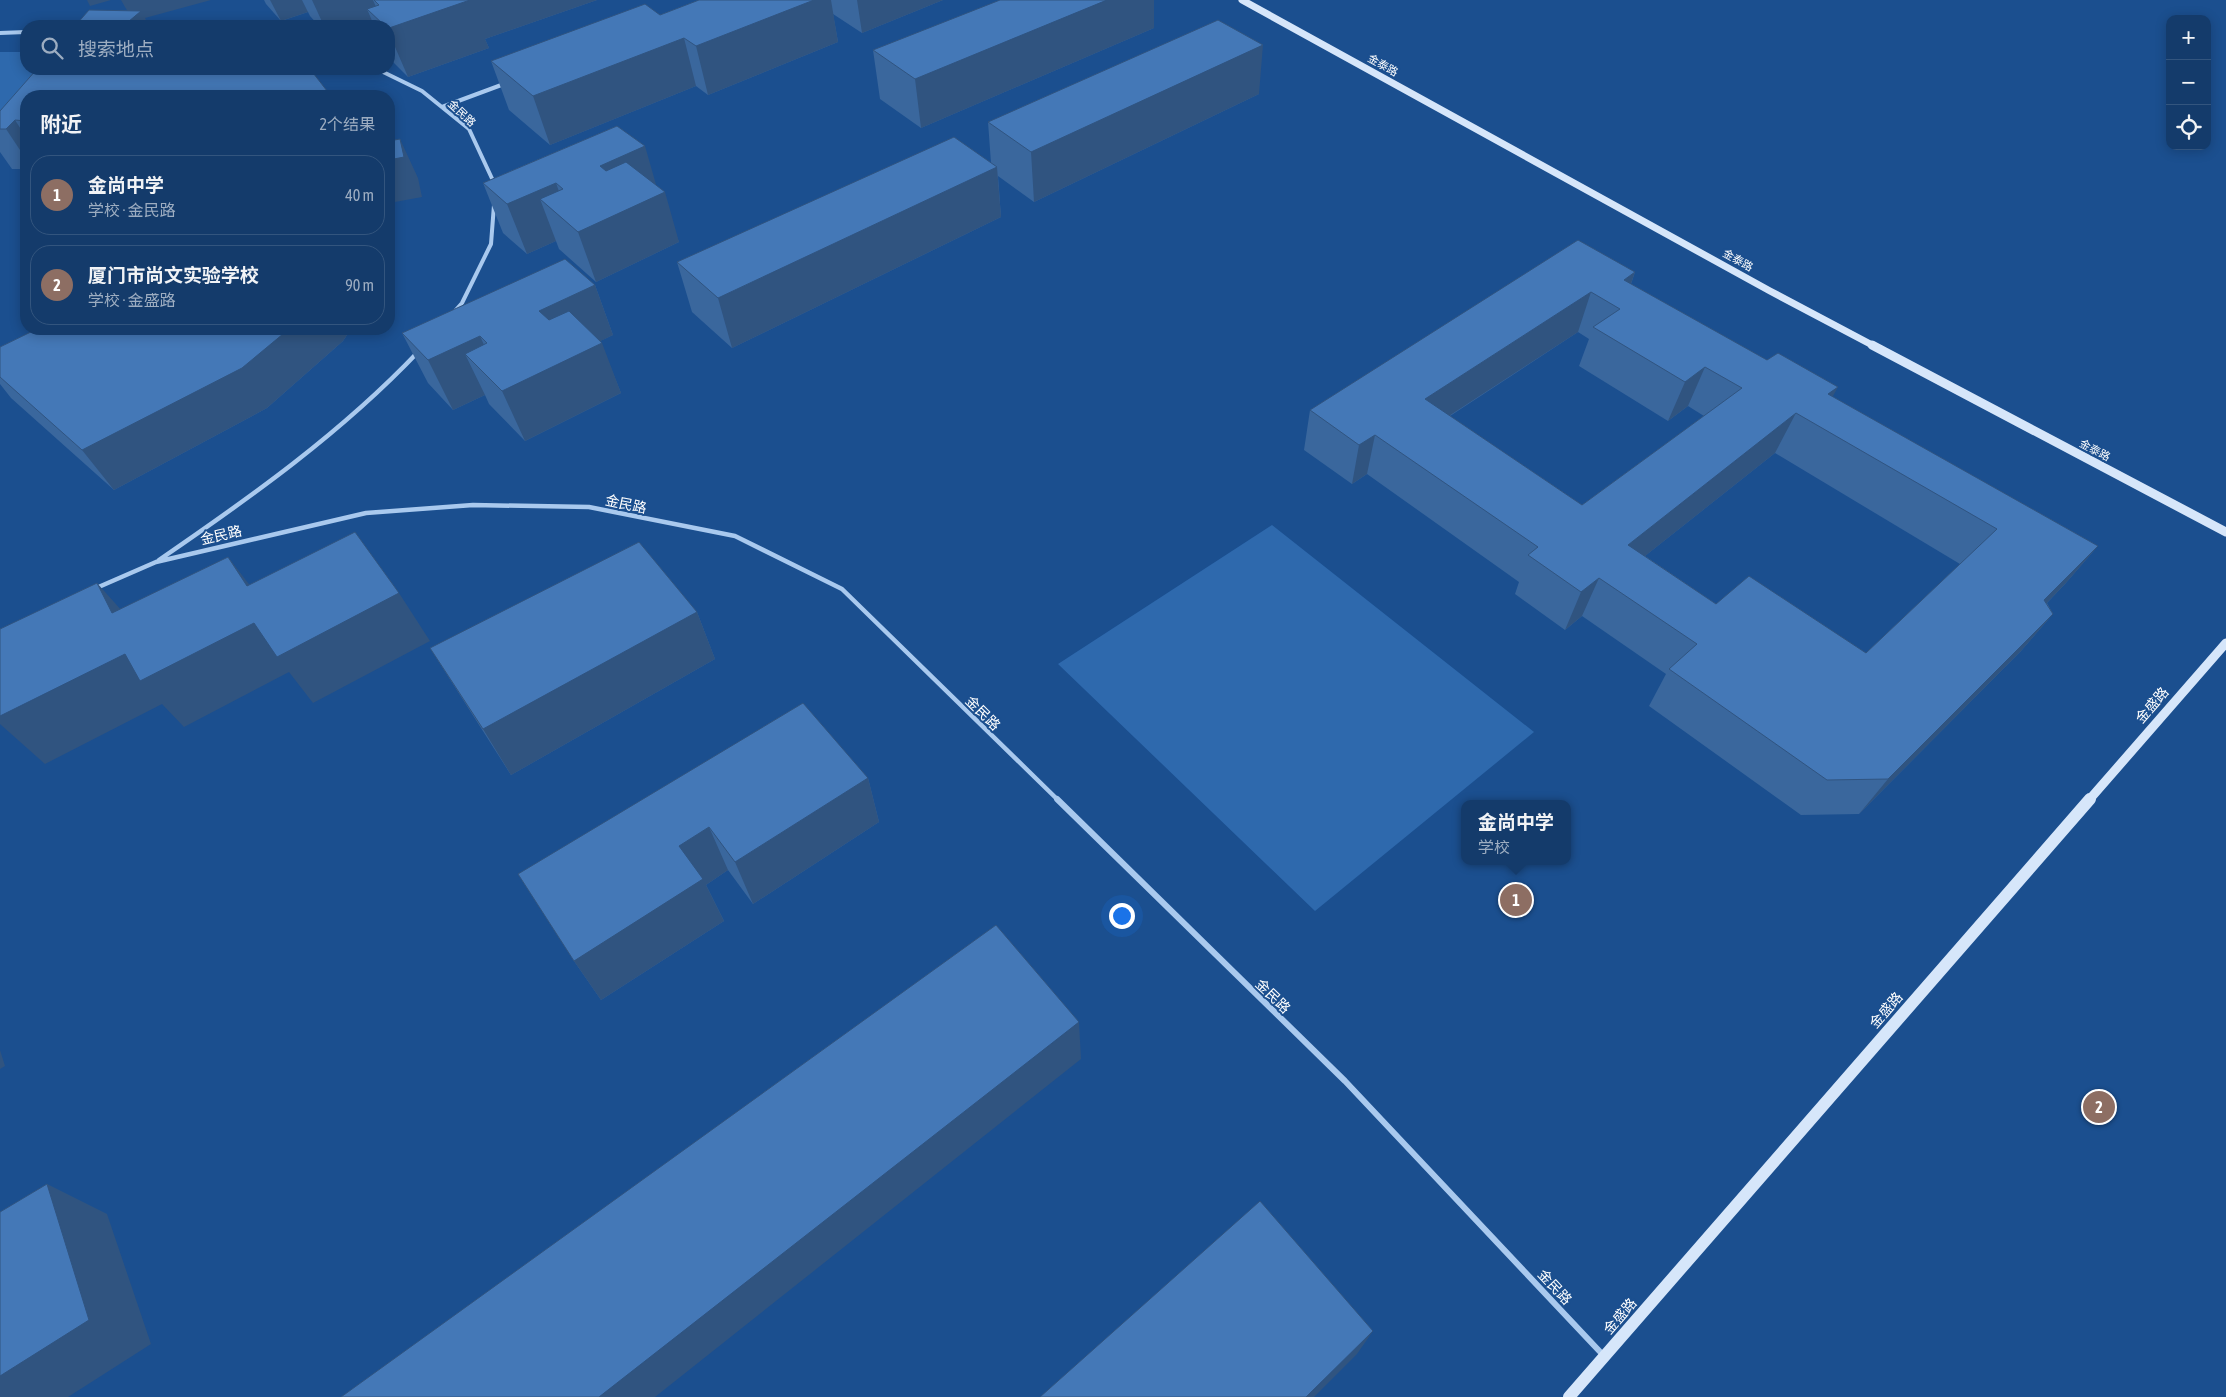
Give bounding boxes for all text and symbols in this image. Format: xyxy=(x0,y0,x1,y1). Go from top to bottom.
map controls xyxy=(2166,15,2211,150)
button: + xyxy=(2166,15,2211,60)
search box xyxy=(20,20,395,75)
icon: search xyxy=(38,34,66,62)
text: 搜索地点 xyxy=(78,38,154,60)
street label: 金泰路 xyxy=(1366,52,1400,78)
button: − xyxy=(2166,60,2211,105)
street label: 金民路 xyxy=(446,97,478,129)
button: locate xyxy=(2166,105,2211,150)
text: 附近 xyxy=(40,112,82,136)
text: 2个结果 xyxy=(319,115,375,133)
text: 金尚中学 xyxy=(88,174,164,196)
text: 1 xyxy=(53,186,61,204)
text: 40 m xyxy=(345,186,374,204)
text: 学校 · 金民路 xyxy=(88,201,176,219)
street label: 金泰路 xyxy=(1721,247,1755,273)
text: 厦门市尚文实验学校 xyxy=(88,264,259,286)
text: 2 xyxy=(53,276,61,294)
text: 90 m xyxy=(345,276,374,294)
text: 学校 · 金盛路 xyxy=(88,291,176,309)
street label: 金泰路 xyxy=(2078,437,2112,463)
street label: 金民路 xyxy=(604,492,648,516)
street label: 金民路 xyxy=(199,522,243,548)
street label: 金盛路 xyxy=(2132,684,2172,726)
street label: 金民路 xyxy=(962,692,1004,734)
popup xyxy=(1461,800,1571,865)
text: 金尚中学 xyxy=(1478,811,1554,833)
text: 学校 xyxy=(1478,838,1510,856)
pin: 1 xyxy=(1500,881,1532,919)
your location xyxy=(1109,903,1135,929)
street label: 金民路 xyxy=(1252,976,1294,1016)
street label: 金盛路 xyxy=(1866,989,1906,1031)
pin: 2 xyxy=(2083,1088,2115,1126)
street label: 金民路 xyxy=(1535,1266,1575,1308)
street label: 金盛路 xyxy=(1600,1295,1640,1337)

